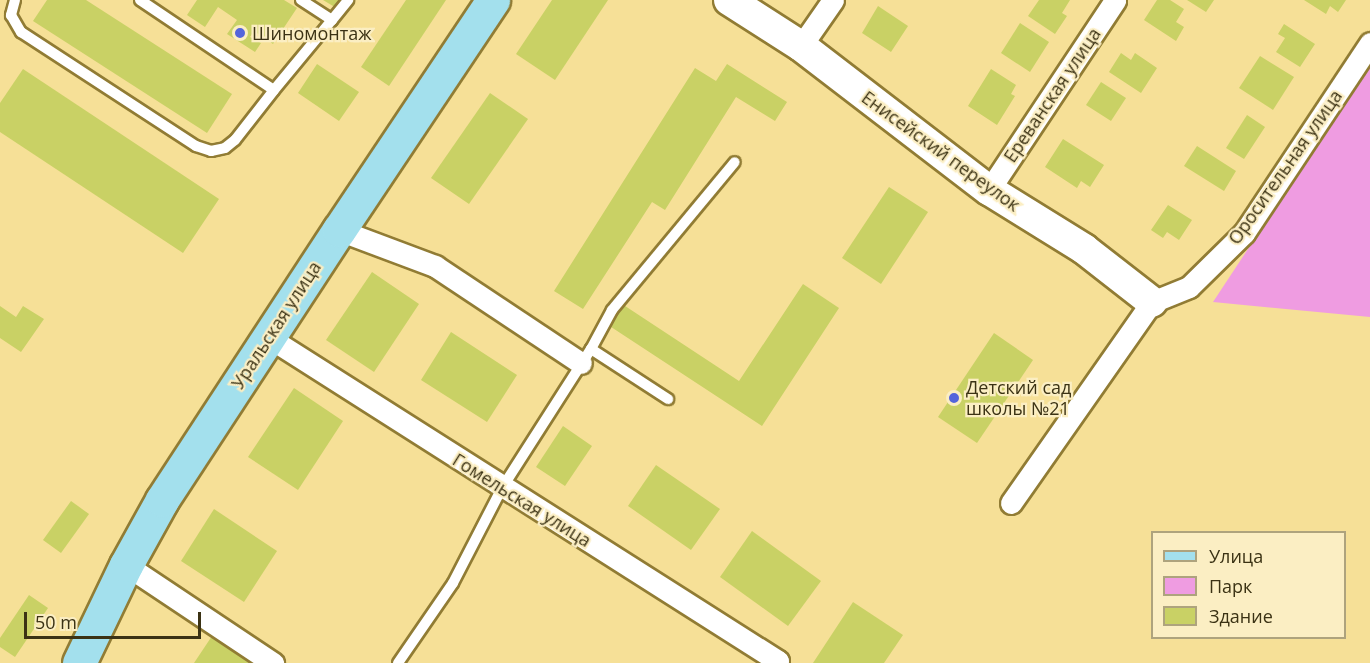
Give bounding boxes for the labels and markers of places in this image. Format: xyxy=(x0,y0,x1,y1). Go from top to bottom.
place label: Шиномонтаж xyxy=(252,22,371,44)
marker: Шиномонтаж xyxy=(233,26,247,40)
place label: Детский сад школы №21 xyxy=(966,377,1071,420)
marker: Детский сад школы №21 xyxy=(947,391,961,405)

